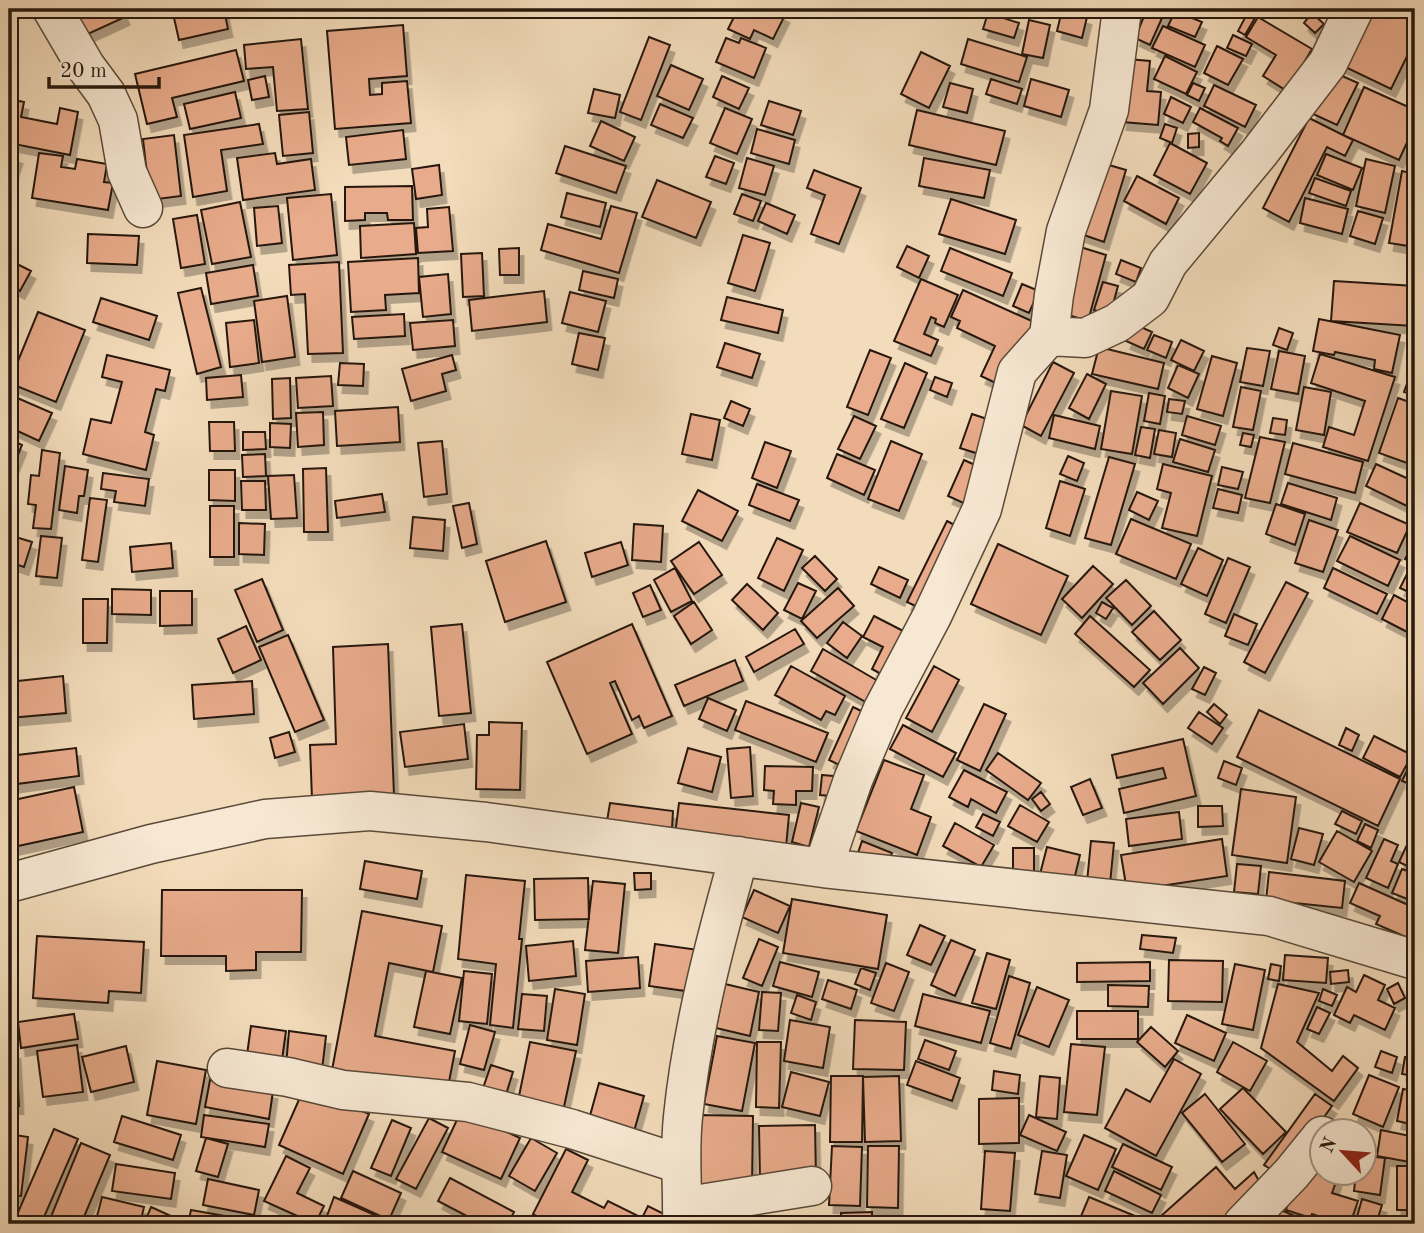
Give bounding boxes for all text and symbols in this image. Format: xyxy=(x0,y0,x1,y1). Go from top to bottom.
scale bar xyxy=(49,46,159,90)
text: 20 m xyxy=(60,61,107,82)
north arrow xyxy=(1308,1118,1378,1188)
text: N xyxy=(1318,1135,1342,1156)

